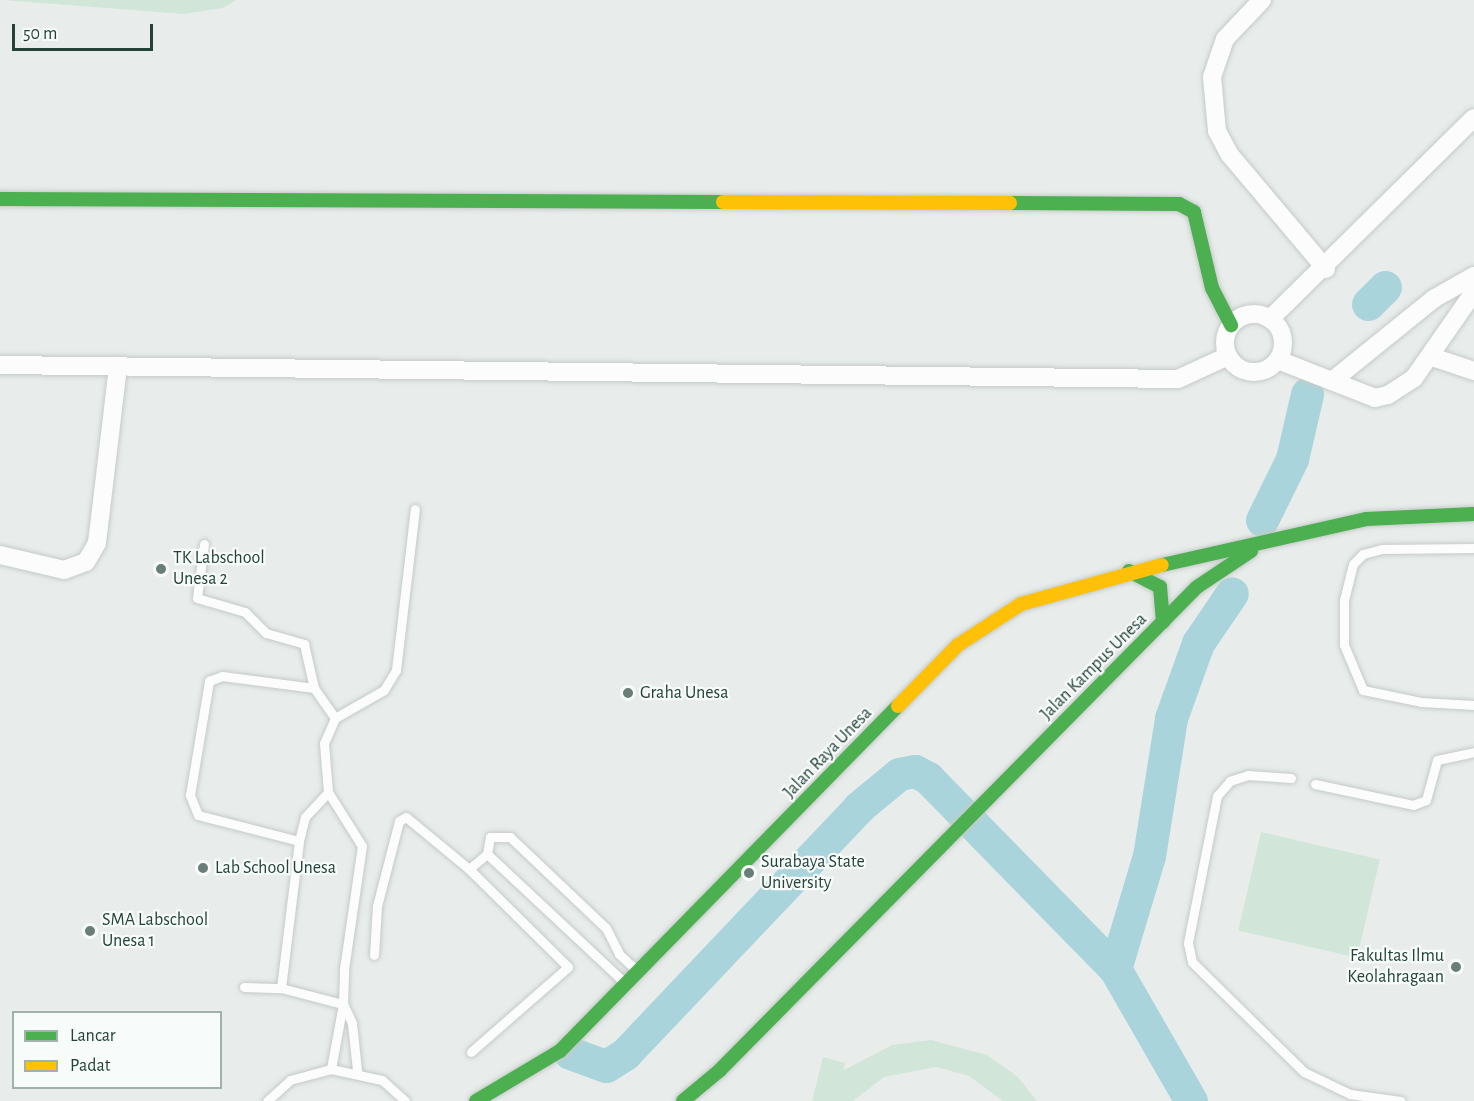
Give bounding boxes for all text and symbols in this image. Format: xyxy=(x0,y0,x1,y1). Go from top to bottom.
scale bar xyxy=(15,12,156,50)
text: 50 m xyxy=(23,25,57,43)
place label: TK Labschool Unesa 2 xyxy=(173,548,265,590)
marker: TK Labschool Unesa 2 xyxy=(154,562,168,576)
street label: Jalan Kampus Unesa xyxy=(1036,609,1152,725)
place label: Graha Unesa xyxy=(640,682,729,704)
marker: Graha Unesa xyxy=(621,686,635,700)
street label: Jalan Raya Unesa xyxy=(779,703,877,803)
place label: Surabaya State University xyxy=(761,852,865,894)
place label: Lab School Unesa xyxy=(215,857,336,879)
marker: Lab School Unesa xyxy=(196,861,210,875)
marker: Surabaya State University xyxy=(742,866,756,880)
place label: SMA Labschool Unesa 1 xyxy=(102,910,208,952)
marker: SMA Labschool Unesa 1 xyxy=(83,924,97,938)
place label: Fakultas Ilmu Keolahragaan xyxy=(1347,946,1444,988)
marker: Fakultas Ilmu Keolahragaan xyxy=(1449,960,1463,974)
legend xyxy=(12,1011,222,1089)
text: Lancar xyxy=(70,1027,116,1045)
text: Padat xyxy=(70,1057,111,1075)

